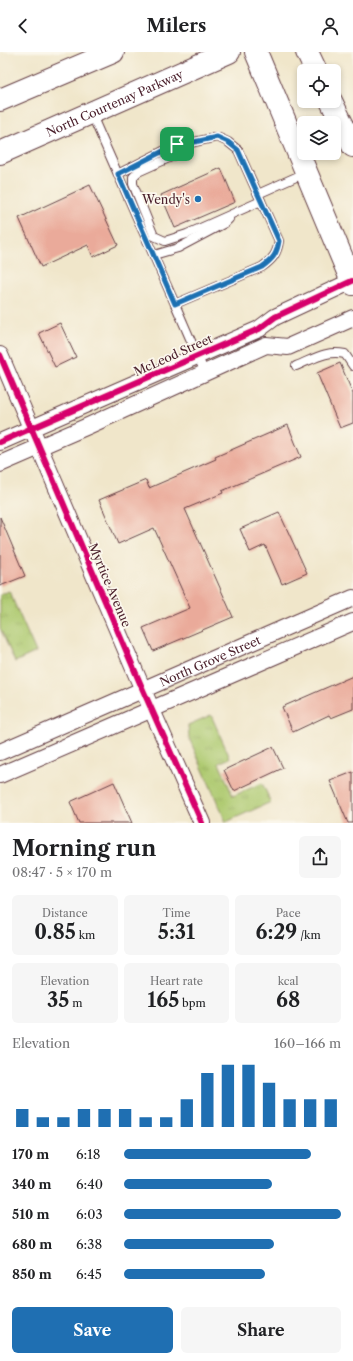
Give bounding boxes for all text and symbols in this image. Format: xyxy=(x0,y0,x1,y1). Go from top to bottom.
icon: back xyxy=(12,15,34,37)
text: Milers xyxy=(147,15,206,37)
icon: person xyxy=(319,15,341,37)
map controls xyxy=(297,64,341,160)
button: locate xyxy=(297,64,341,108)
street label: North Courtenay Parkway xyxy=(44,66,186,139)
button: layers xyxy=(297,116,341,160)
pin xyxy=(160,127,194,161)
icon: arrive xyxy=(166,133,188,155)
place label: Wendy's xyxy=(141,192,190,207)
marker: Wendy's xyxy=(193,194,203,204)
street label: McLeod Street xyxy=(131,331,215,379)
street label: Myrtice Avenue xyxy=(86,541,135,630)
street label: North Grove Street xyxy=(157,632,263,689)
text: Morning run xyxy=(12,835,156,862)
button: share xyxy=(299,836,341,878)
text: 08:47 · 5 × 170 m xyxy=(12,864,112,880)
text: Distance xyxy=(42,906,88,920)
text: Time xyxy=(163,906,190,920)
text: Pace xyxy=(276,906,301,920)
text: 0.85 xyxy=(34,920,76,944)
text: 5:31 xyxy=(158,920,195,944)
text: 6:29 xyxy=(256,920,297,944)
text: km xyxy=(76,928,95,942)
text: /km xyxy=(297,928,321,942)
text: Elevation xyxy=(40,974,89,988)
text: Heart rate xyxy=(150,974,203,988)
text: kcal xyxy=(278,974,299,988)
text: 35 xyxy=(47,988,69,1012)
text: 165 xyxy=(147,988,179,1012)
text: 68 xyxy=(276,988,300,1012)
text: m xyxy=(69,996,83,1010)
text: bpm xyxy=(179,996,206,1010)
text: Elevation xyxy=(12,1035,70,1051)
text: 160–166 m xyxy=(274,1035,341,1051)
text: 170 m xyxy=(12,1146,49,1162)
text: 6:18 xyxy=(76,1146,100,1162)
text: 340 m xyxy=(12,1176,52,1192)
text: 6:40 xyxy=(76,1176,103,1192)
text: 510 m xyxy=(12,1206,49,1222)
text: 6:03 xyxy=(76,1206,103,1222)
text: 680 m xyxy=(12,1236,52,1252)
text: 6:38 xyxy=(76,1236,102,1252)
text: 850 m xyxy=(12,1266,52,1282)
text: 6:45 xyxy=(76,1266,102,1282)
button: Save xyxy=(12,1307,173,1353)
button: Share xyxy=(181,1307,341,1353)

